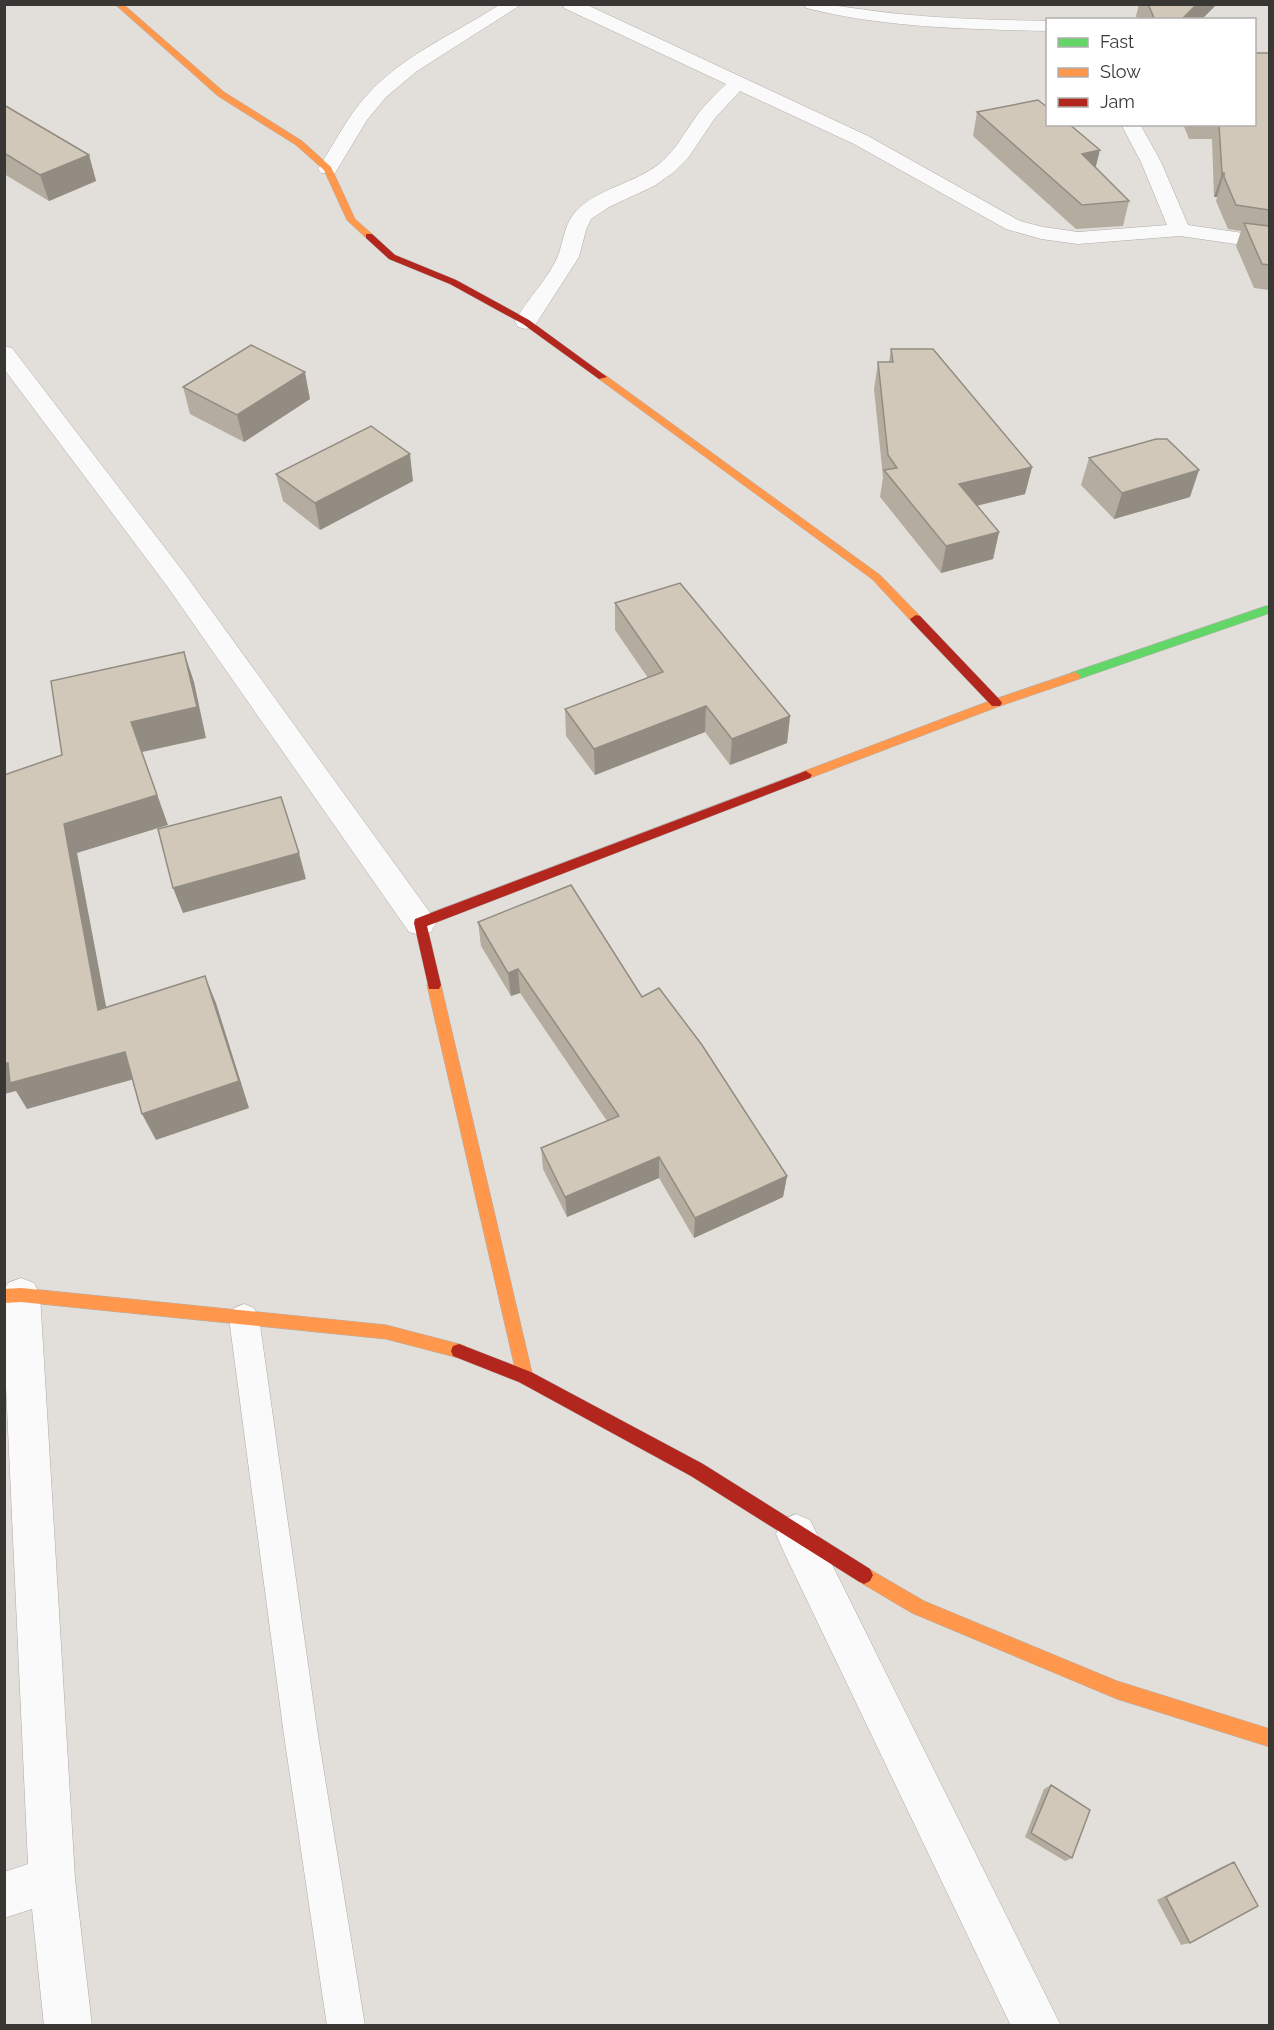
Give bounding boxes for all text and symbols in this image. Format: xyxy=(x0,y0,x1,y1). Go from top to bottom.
legend xyxy=(1046,18,1256,126)
text: Fast xyxy=(1100,31,1134,52)
text: Slow xyxy=(1100,61,1141,82)
text: Jam xyxy=(1100,91,1135,112)

